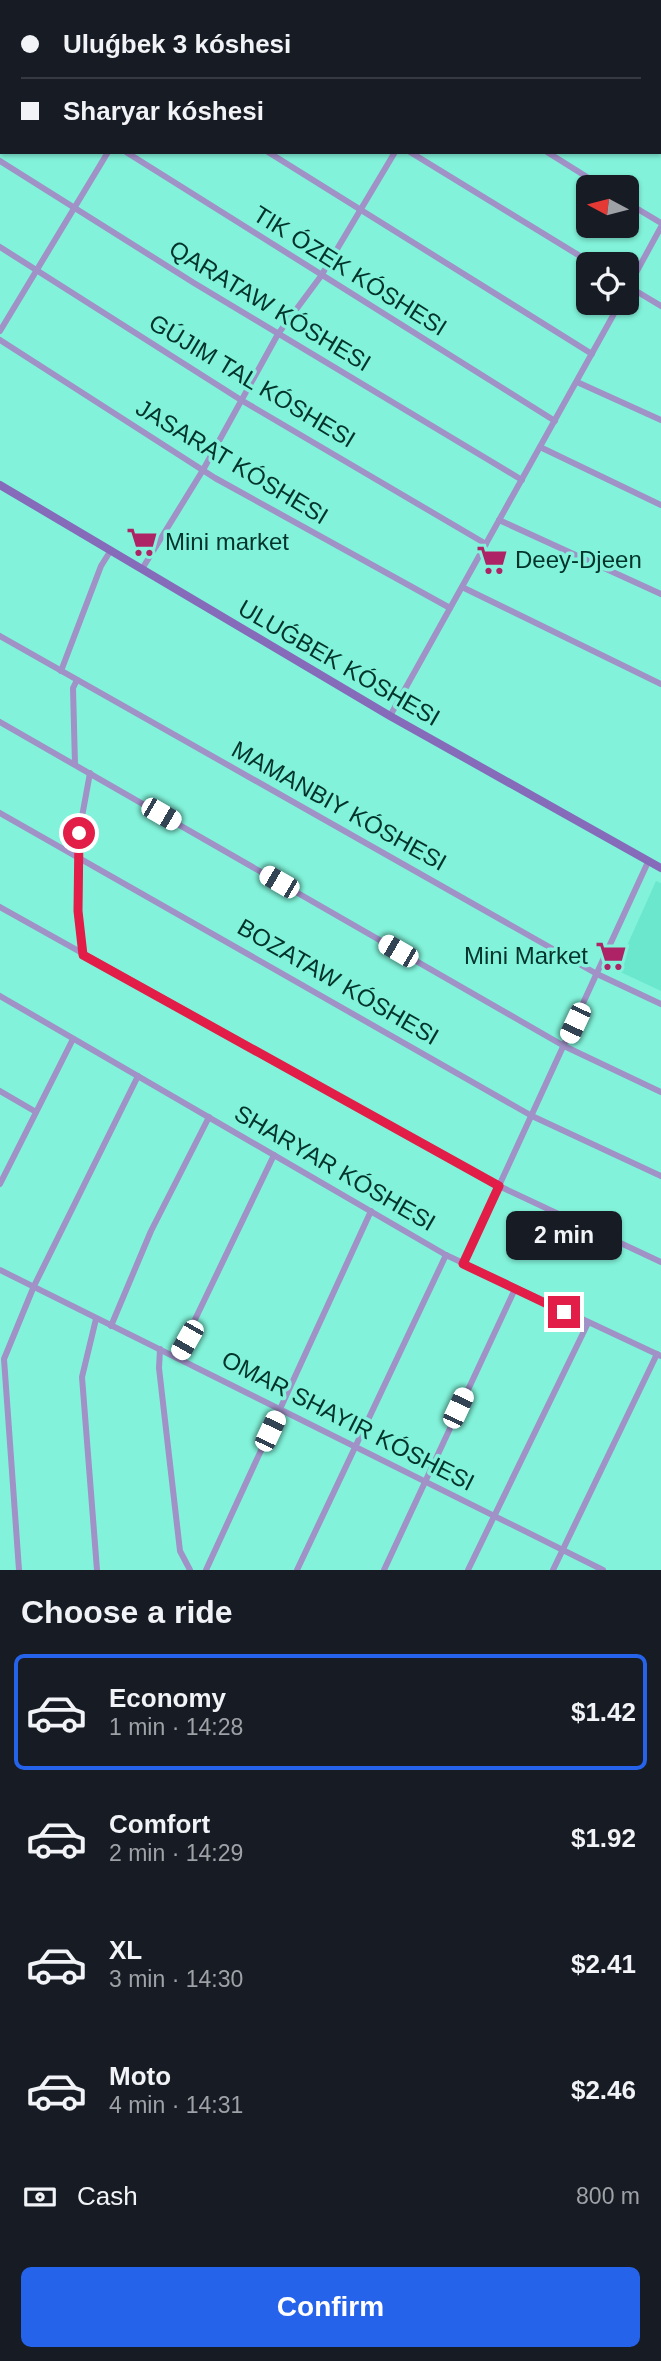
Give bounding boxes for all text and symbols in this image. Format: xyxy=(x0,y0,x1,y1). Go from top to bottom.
text: Uluǵbek 3 kóshesi xyxy=(63,29,291,59)
text: Sharyar kóshesi xyxy=(63,96,264,126)
north arrow xyxy=(576,175,639,238)
map controls xyxy=(576,175,639,315)
street label: TIK ÓZEK KÓSHESI xyxy=(249,200,452,341)
street label: QARATAW KÓSHESI xyxy=(165,235,376,376)
button: locate xyxy=(576,252,639,315)
street label: GÚJIM TAL KÓSHESI xyxy=(144,308,360,453)
street label: JASARAT KÓSHESI xyxy=(131,394,333,530)
supermarket icon: Mini market xyxy=(125,525,159,559)
place label: Mini market xyxy=(165,528,289,555)
supermarket icon: Deey-Djeen xyxy=(475,543,509,577)
place label: Deey-Djeen xyxy=(515,546,642,573)
street label: ULUǴBEK KÓSHESI xyxy=(234,594,445,731)
street label: MAMANBIY KÓSHESI xyxy=(227,735,451,876)
car xyxy=(138,794,185,834)
route start xyxy=(63,817,95,849)
car xyxy=(256,862,303,902)
street label: BOZATAW KÓSHESI xyxy=(233,913,444,1050)
car xyxy=(375,931,422,971)
supermarket icon: Mini Market xyxy=(594,939,628,973)
place label: Mini Market xyxy=(464,942,588,969)
car xyxy=(557,1000,594,1046)
street label: SHARYAR KÓSHESI xyxy=(230,1099,440,1236)
callout: 2 min xyxy=(506,1210,622,1260)
text: 2 min xyxy=(534,1222,594,1248)
route end xyxy=(548,1296,580,1328)
car xyxy=(168,1317,207,1363)
street label: OMAR SHAYIR KÓSHESI xyxy=(218,1345,479,1496)
car xyxy=(440,1385,477,1431)
car xyxy=(252,1408,289,1454)
text: Choose a ride xyxy=(21,1594,233,1630)
icon: car xyxy=(25,1681,88,1744)
text: Economy xyxy=(109,1683,226,1713)
text: $1.42 xyxy=(571,1697,636,1727)
text: 1 min · 14:28 xyxy=(109,1714,243,1740)
icon: car xyxy=(25,1807,88,1870)
text: Comfort xyxy=(109,1809,210,1839)
text: $1.92 xyxy=(571,1823,636,1853)
text: 2 min · 14:29 xyxy=(109,1840,243,1866)
icon: car xyxy=(25,1933,88,1996)
text: XL xyxy=(109,1935,142,1965)
text: $2.41 xyxy=(571,1949,636,1979)
text: 3 min · 14:30 xyxy=(109,1966,243,1992)
icon: car xyxy=(25,2059,88,2122)
text: Moto xyxy=(109,2061,171,2091)
text: $2.46 xyxy=(571,2075,636,2105)
text: 4 min · 14:31 xyxy=(109,2092,243,2118)
icon: cash xyxy=(21,2178,59,2216)
text: Cash xyxy=(77,2181,138,2211)
text: 800 m xyxy=(576,2183,640,2209)
button: Confirm xyxy=(21,2267,640,2347)

